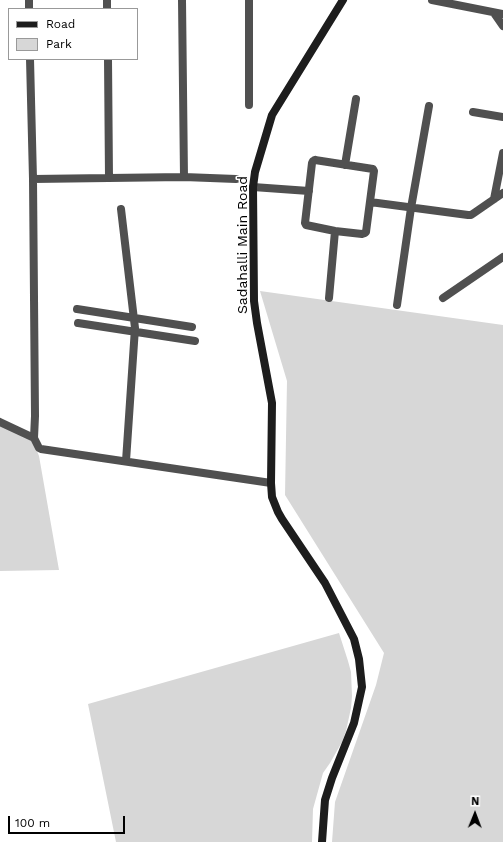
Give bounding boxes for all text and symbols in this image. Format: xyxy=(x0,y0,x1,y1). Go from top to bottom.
legend xyxy=(8,8,138,60)
text: Road xyxy=(46,17,75,31)
text: Park xyxy=(46,37,72,51)
street label: Sadahalli Main Road xyxy=(235,176,251,314)
north arrow xyxy=(455,794,495,834)
text: N xyxy=(471,795,479,808)
scale bar xyxy=(10,808,127,834)
text: 100 m xyxy=(15,816,50,830)

